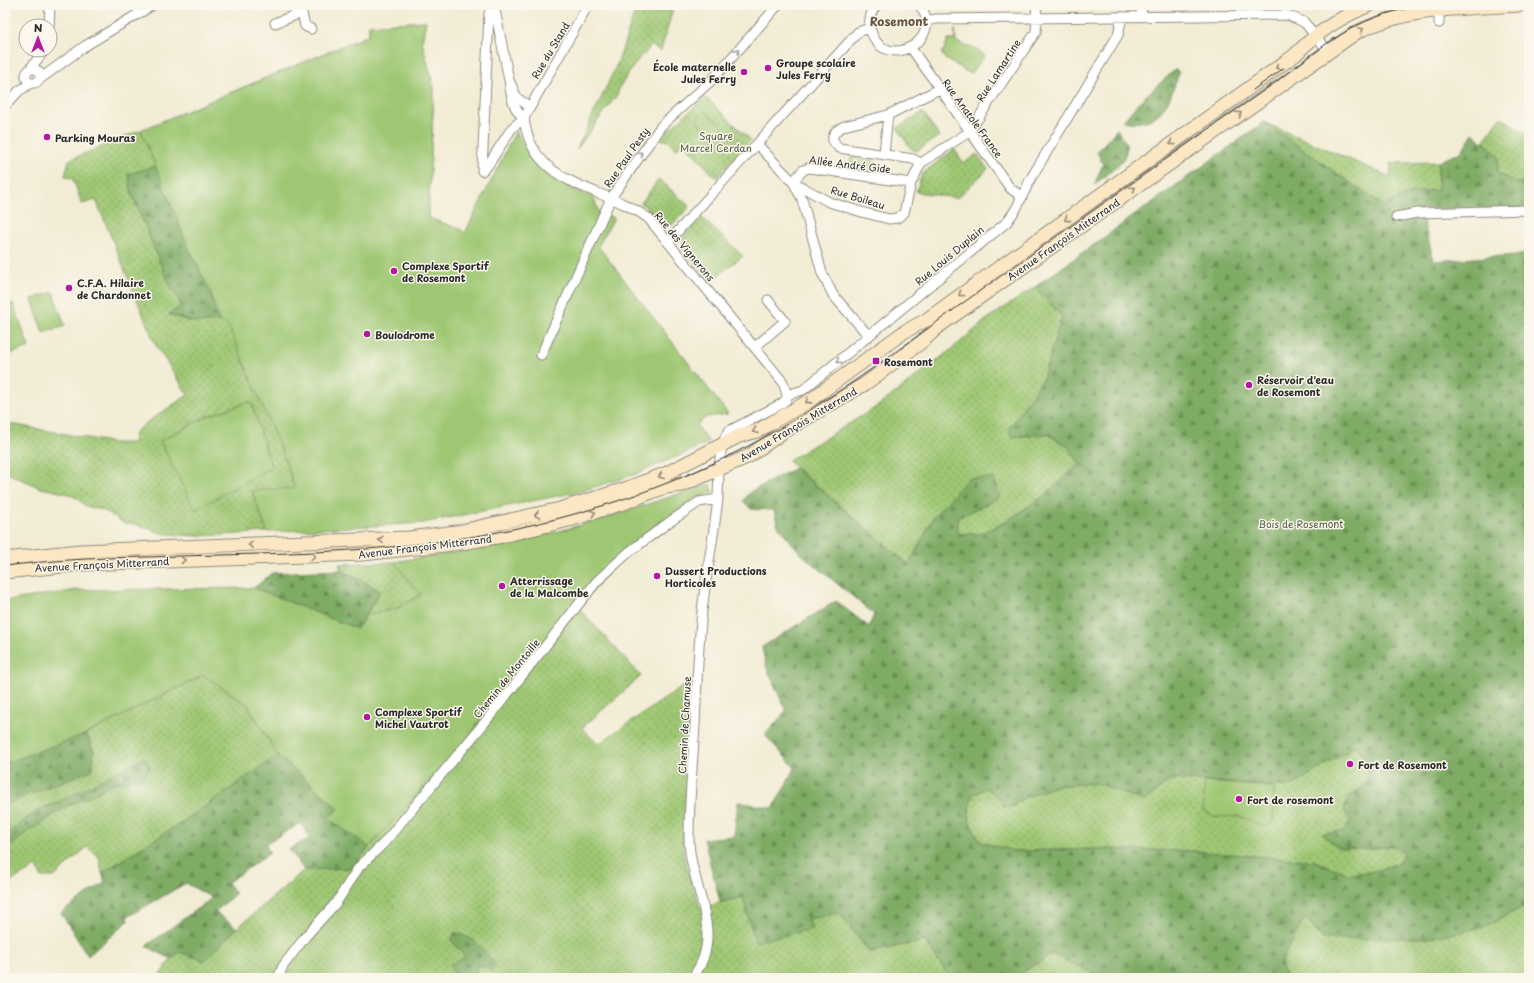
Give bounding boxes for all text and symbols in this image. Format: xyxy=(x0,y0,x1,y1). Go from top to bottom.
district label: Rosemont xyxy=(870,12,929,30)
north arrow xyxy=(18,18,58,58)
text: N xyxy=(34,19,43,36)
street label: Rue du Stand xyxy=(527,19,573,81)
one-way arrow xyxy=(1357,27,1364,35)
street label: Rue Lamartine xyxy=(972,36,1024,104)
one-way arrow xyxy=(733,48,740,55)
place label: Groupe scolaire Jules Ferry xyxy=(776,55,856,82)
place label: École maternelle Jules Ferry xyxy=(653,59,737,86)
one-way arrow xyxy=(1275,62,1282,70)
marker: Groupe scolaire Jules Ferry xyxy=(763,63,773,73)
marker: École maternelle Jules Ferry xyxy=(739,67,749,77)
street label: Rue Anatole France xyxy=(939,76,1007,161)
one-way arrow xyxy=(1235,111,1242,119)
street label: Rue Paul Pesty xyxy=(600,124,652,190)
park label: Square Marcel Cerdan xyxy=(680,128,752,155)
place label: Parking Mouras xyxy=(55,130,136,145)
marker: Parking Mouras xyxy=(42,132,52,142)
one-way arrow xyxy=(1170,138,1177,145)
one-way arrow xyxy=(635,151,643,158)
street label: Allée André Gide xyxy=(808,152,892,176)
street label: Rue Boileau xyxy=(829,182,887,212)
one-way arrow xyxy=(1128,187,1135,194)
street label: Avenue François Mitterrand xyxy=(1004,194,1122,284)
street label: Rue des Vignerons xyxy=(651,208,719,284)
one-way arrow xyxy=(1064,214,1071,221)
street label: Rue Louis Duplain xyxy=(911,222,987,288)
place label: Complexe Sportif de Rosemont xyxy=(402,258,490,285)
marker: Complexe Sportif de Rosemont xyxy=(389,266,399,276)
place label: C.F.A. Hilaire de Chardonnet xyxy=(77,275,151,302)
marker: C.F.A. Hilaire de Chardonnet xyxy=(64,283,74,293)
one-way arrow xyxy=(958,290,965,297)
place label: Boulodrome xyxy=(375,327,435,342)
marker: Boulodrome xyxy=(362,329,372,339)
place label: Rosemont xyxy=(884,354,933,369)
one-way arrow xyxy=(837,356,844,363)
marker: Rosemont xyxy=(871,356,881,366)
place label: Réservoir d'eau de Rosemont xyxy=(1257,372,1334,399)
marker: Réservoir d'eau de Rosemont xyxy=(1244,380,1254,390)
street label: Avenue François Mitterrand xyxy=(737,383,859,465)
one-way arrow xyxy=(805,397,812,404)
one-way arrow xyxy=(751,426,758,434)
one-way arrow xyxy=(657,471,664,479)
one-way arrow xyxy=(589,509,596,518)
one-way arrow xyxy=(534,510,540,518)
park label: Bois de Rosemont xyxy=(1259,516,1343,531)
street label: Avenue François Mitterrand xyxy=(357,530,493,562)
one-way arrow xyxy=(378,536,384,545)
one-way arrow xyxy=(248,541,254,549)
one-way arrow xyxy=(310,552,316,560)
street label: Avenue François Mitterrand xyxy=(34,553,170,575)
one-way arrow xyxy=(180,556,187,565)
place label: Dussert Productions Horticoles xyxy=(665,563,767,590)
marker: Dussert Productions Horticoles xyxy=(652,571,662,581)
place label: Atterrissage de la Malcombe xyxy=(509,573,589,600)
marker: Atterrissage de la Malcombe xyxy=(497,581,507,591)
street label: Chemin de Montoille xyxy=(469,635,543,721)
street label: Chemin de Chamuse xyxy=(674,675,694,774)
place label: Complexe Sportif Michel Vautrot xyxy=(375,704,463,731)
marker: Complexe Sportif Michel Vautrot xyxy=(362,712,372,722)
place label: Fort de Rosemont xyxy=(1358,757,1447,772)
marker: Fort de Rosemont xyxy=(1345,759,1355,769)
place label: Fort de rosemont xyxy=(1247,792,1334,807)
marker: Fort de rosemont xyxy=(1234,794,1244,804)

